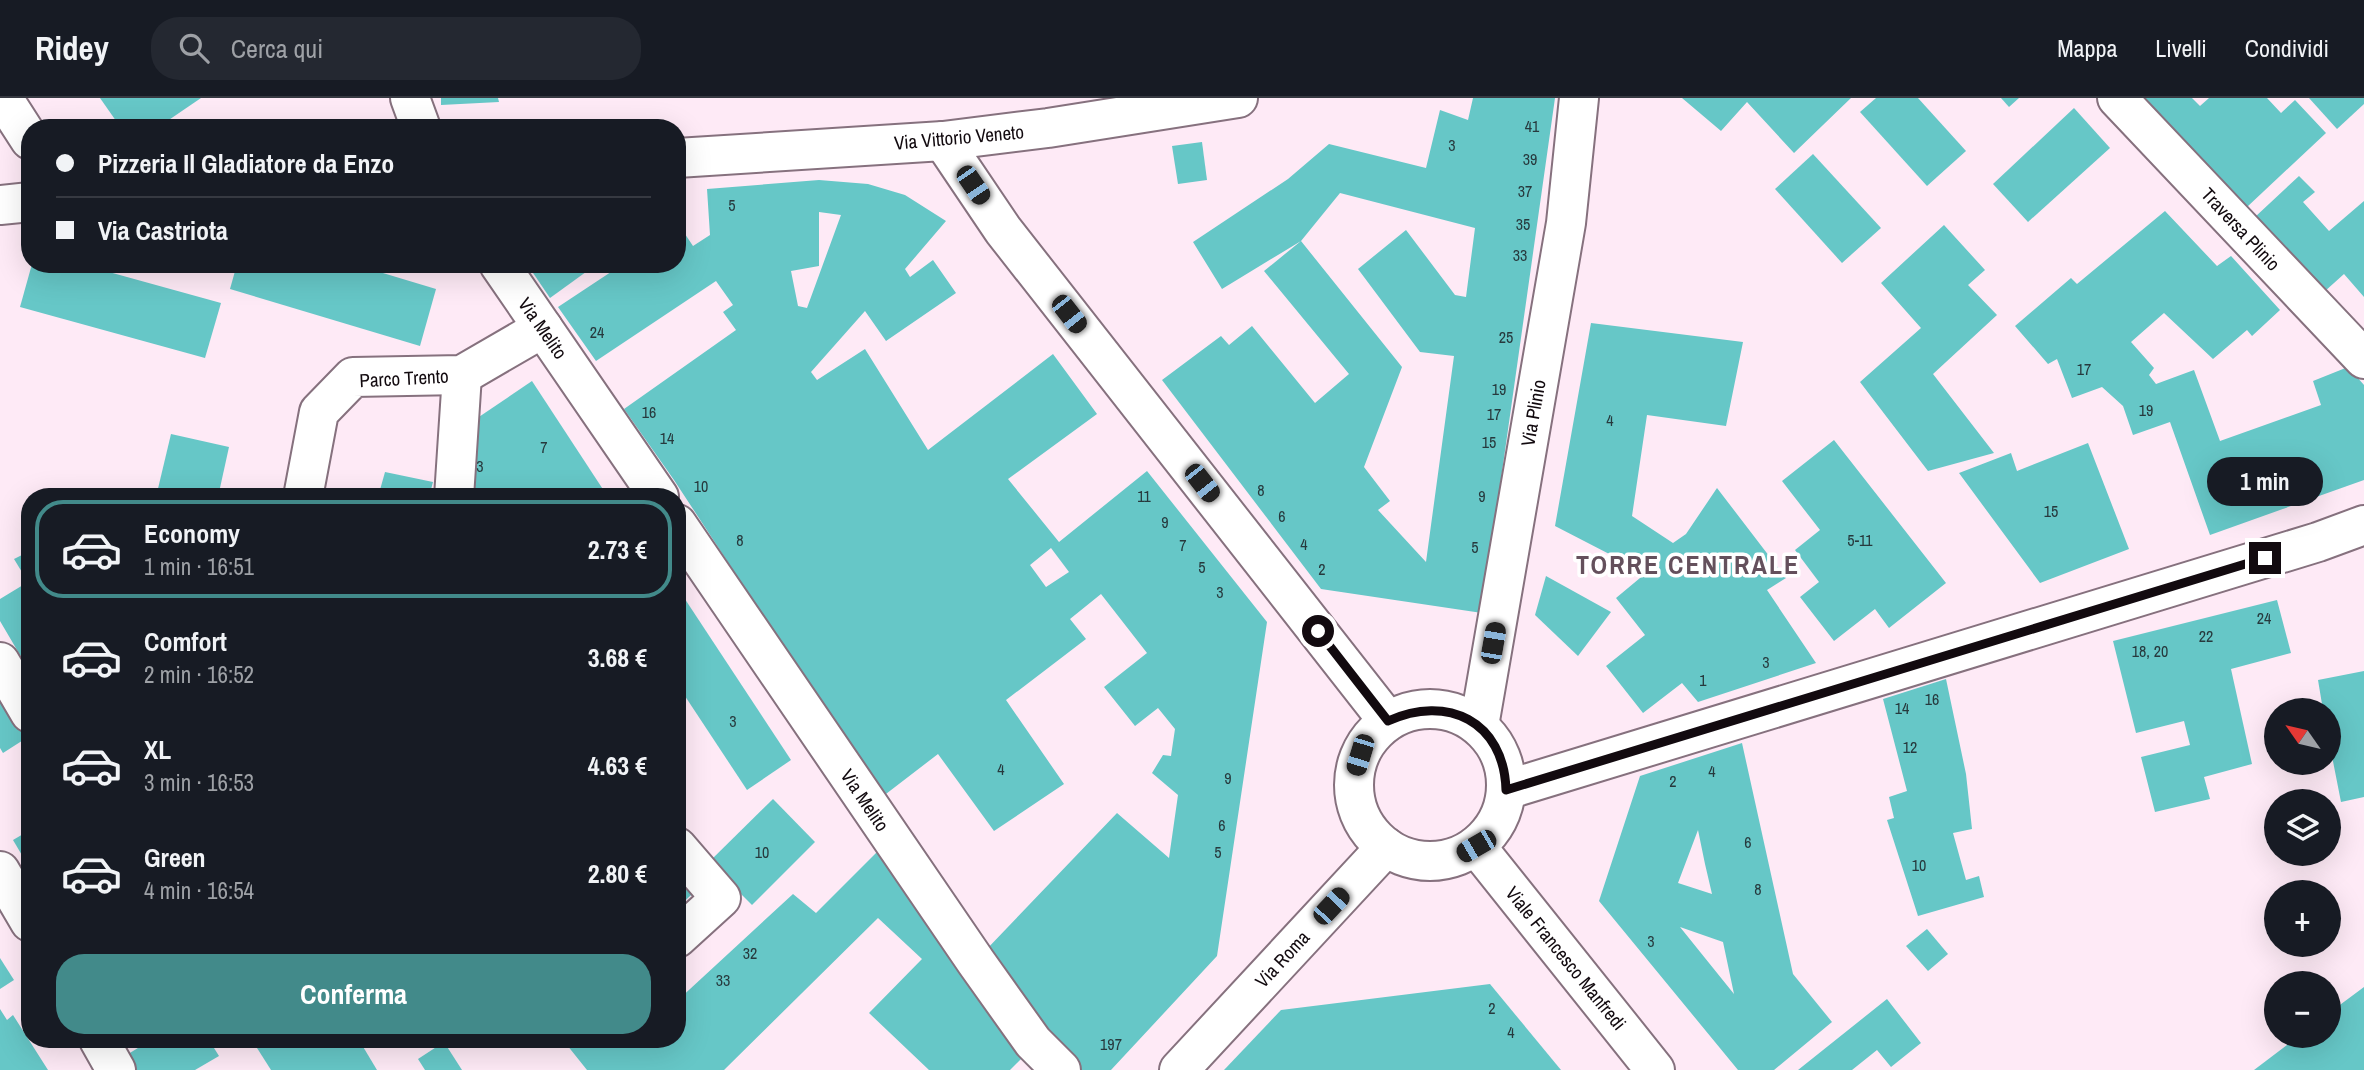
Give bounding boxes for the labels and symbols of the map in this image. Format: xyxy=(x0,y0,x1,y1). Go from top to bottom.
house number: 41 xyxy=(1525,115,1540,137)
street label: Via Vittorio Veneto xyxy=(893,118,1025,156)
house number: 3 xyxy=(1448,134,1456,156)
house number: 39 xyxy=(1523,148,1537,170)
car xyxy=(953,162,994,208)
house number: 37 xyxy=(1518,180,1532,202)
street label: Traversa Plinio xyxy=(2196,182,2286,276)
house number: 5 xyxy=(728,194,736,216)
house number: 35 xyxy=(1516,213,1530,235)
house number: 33 xyxy=(1513,244,1527,266)
car xyxy=(1048,291,1091,337)
street label: Via Melito xyxy=(512,292,574,364)
house number: 24 xyxy=(590,321,604,343)
house number: 25 xyxy=(1499,326,1513,348)
house number: 17 xyxy=(2077,358,2091,380)
street label: Parco Trento xyxy=(359,363,449,393)
house number: 19 xyxy=(1492,378,1506,400)
street label: Via Plinio xyxy=(1514,378,1552,448)
house number: 19 xyxy=(2139,399,2153,421)
house number: 16 xyxy=(642,401,656,423)
house number: 17 xyxy=(1487,403,1501,425)
house number: 4 xyxy=(1606,409,1614,431)
house number: 14 xyxy=(660,427,674,449)
house number: 15 xyxy=(1482,431,1496,453)
house number: 7 xyxy=(540,436,548,458)
house number: 3 xyxy=(476,455,484,477)
callout: 1 min xyxy=(2207,456,2323,505)
car xyxy=(1181,460,1224,506)
house number: 10 xyxy=(694,475,708,497)
house number: 8 xyxy=(1257,479,1265,501)
house number: 11 xyxy=(1137,485,1152,507)
house number: 9 xyxy=(1478,485,1486,507)
house number: 15 xyxy=(2044,500,2058,522)
house number: 6 xyxy=(1278,505,1286,527)
house number: 9 xyxy=(1161,511,1169,533)
house number: 8 xyxy=(736,529,744,551)
house number: 5-11 xyxy=(1847,529,1873,551)
house number: 4 xyxy=(1300,533,1308,555)
house number: 7 xyxy=(1179,534,1187,556)
house number: 5 xyxy=(1471,536,1479,558)
route end xyxy=(2249,542,2281,574)
district label: TORRE CENTRALE xyxy=(1576,547,1800,582)
house number: 5 xyxy=(1198,556,1206,578)
house number: 2 xyxy=(1318,558,1326,580)
house number: 3 xyxy=(1216,581,1224,603)
house number: 24 xyxy=(2257,607,2271,629)
route start xyxy=(1302,615,1334,647)
car xyxy=(1480,620,1507,666)
house number: 22 xyxy=(2199,625,2213,647)
house number: 18, 20 xyxy=(2132,640,2168,662)
house number: 3 xyxy=(1762,651,1770,673)
house number: 1 xyxy=(1699,669,1707,691)
house number: 16 xyxy=(1925,688,1939,710)
house number: 14 xyxy=(1895,697,1909,719)
north arrow xyxy=(2264,698,2342,775)
house number: 3 xyxy=(729,710,737,732)
car xyxy=(1344,732,1377,778)
house number: 12 xyxy=(1903,736,1917,758)
house number: 4 xyxy=(997,758,1005,780)
house number: 4 xyxy=(1708,760,1716,782)
street label: Via Melito xyxy=(835,764,895,836)
house number: 9 xyxy=(1224,767,1232,789)
house number: 2 xyxy=(1669,770,1677,792)
house number: 6 xyxy=(1218,814,1226,836)
car xyxy=(1453,826,1500,866)
house number: 6 xyxy=(1744,831,1752,853)
house number: 10 xyxy=(755,841,769,863)
house number: 5 xyxy=(1214,841,1222,863)
house number: 10 xyxy=(1912,854,1926,876)
house number: 8 xyxy=(1754,878,1762,900)
street label: Viale Francesco Manfredi xyxy=(1500,881,1632,1035)
car xyxy=(1309,883,1354,929)
street label: Via Roma xyxy=(1249,925,1315,993)
house number: 3 xyxy=(1647,930,1655,952)
house number: 32 xyxy=(743,942,757,964)
house number: 33 xyxy=(716,969,730,991)
house number: 2 xyxy=(1488,997,1496,1019)
house number: 4 xyxy=(1507,1021,1515,1043)
house number: 197 xyxy=(1100,1033,1122,1055)

